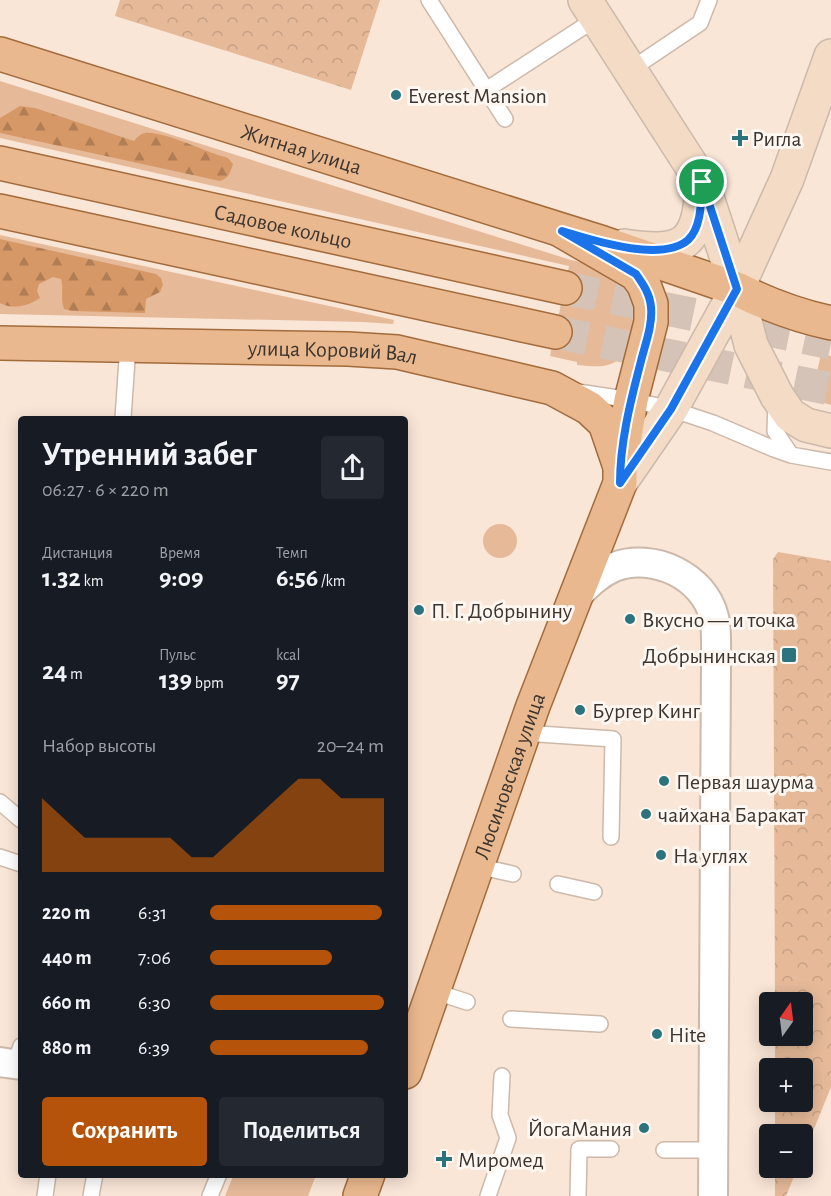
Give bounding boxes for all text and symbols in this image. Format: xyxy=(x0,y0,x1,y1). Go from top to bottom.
place label: Everest Mansion xyxy=(408,85,547,107)
marker: Everest Mansion xyxy=(389,88,403,102)
street label: Житная улица xyxy=(238,120,364,179)
place label: Ригла xyxy=(752,128,802,150)
marker: Ригла xyxy=(733,131,747,145)
pin xyxy=(676,156,727,207)
icon: arrive xyxy=(685,165,718,198)
street label: Садовое кольцо xyxy=(212,201,354,253)
street label: улица Коровий Вал xyxy=(247,337,420,368)
button: share xyxy=(321,436,384,499)
text: Утренний забег xyxy=(42,439,257,472)
text: 06:27 · 6 × 220 m xyxy=(42,480,169,500)
text: Дистанция xyxy=(42,545,113,561)
text: Время xyxy=(159,545,201,561)
text: Темп xyxy=(276,545,308,561)
text: 1.32 xyxy=(42,565,81,591)
text: 9:09 xyxy=(159,565,204,591)
text: 6:56 xyxy=(276,565,318,591)
text: km xyxy=(81,573,104,589)
text: /km xyxy=(318,573,346,589)
place label: П. Г. Добрынину xyxy=(431,600,573,622)
marker: П. Г. Добрынину xyxy=(412,603,426,617)
place label: Вкусно — и точка xyxy=(642,609,796,631)
marker: Вкусно — и точка xyxy=(623,612,637,626)
place label: Добрынинская xyxy=(643,645,776,667)
marker: Добрынинская xyxy=(780,646,798,664)
text: Пульс xyxy=(159,647,196,663)
text: kcal xyxy=(276,647,300,663)
text: 24 xyxy=(42,658,67,684)
text: m xyxy=(67,666,83,682)
text: 139 xyxy=(159,667,192,693)
text: 97 xyxy=(276,667,300,693)
text: bpm xyxy=(192,675,224,691)
street label: Люсиновская улица xyxy=(470,690,549,862)
place label: Бургер Кинг xyxy=(592,700,701,722)
marker: Бургер Кинг xyxy=(573,703,587,717)
text: Набор высоты xyxy=(42,736,156,756)
text: 20–24 m xyxy=(317,736,384,756)
place label: Первая шаурма xyxy=(676,771,814,793)
marker: Первая шаурма xyxy=(657,774,671,788)
place label: чайхана Баракат xyxy=(658,804,806,826)
marker: чайхана Баракат xyxy=(639,807,653,821)
place label: На углях xyxy=(673,845,748,867)
marker: На углях xyxy=(654,848,668,862)
text: 220 m xyxy=(42,903,90,923)
text: 6:31 xyxy=(138,903,167,923)
text: 440 m xyxy=(42,948,92,968)
text: 7:06 xyxy=(138,948,171,968)
north arrow xyxy=(759,992,813,1046)
map controls xyxy=(759,992,813,1178)
text: 660 m xyxy=(42,993,91,1013)
text: 6:30 xyxy=(138,993,171,1013)
place label: Hite xyxy=(669,1024,706,1046)
marker: Hite xyxy=(650,1027,664,1041)
text: 880 m xyxy=(42,1038,91,1058)
text: 6:39 xyxy=(138,1038,170,1058)
button: + xyxy=(759,1058,813,1112)
button: Сохранить xyxy=(42,1097,207,1166)
button: Поделиться xyxy=(219,1097,384,1166)
place label: ЙогаМания xyxy=(528,1118,632,1140)
marker: ЙогаМания xyxy=(637,1121,651,1135)
button: − xyxy=(759,1124,813,1178)
place label: Миромед xyxy=(458,1149,544,1171)
marker: Миромед xyxy=(435,1150,453,1168)

